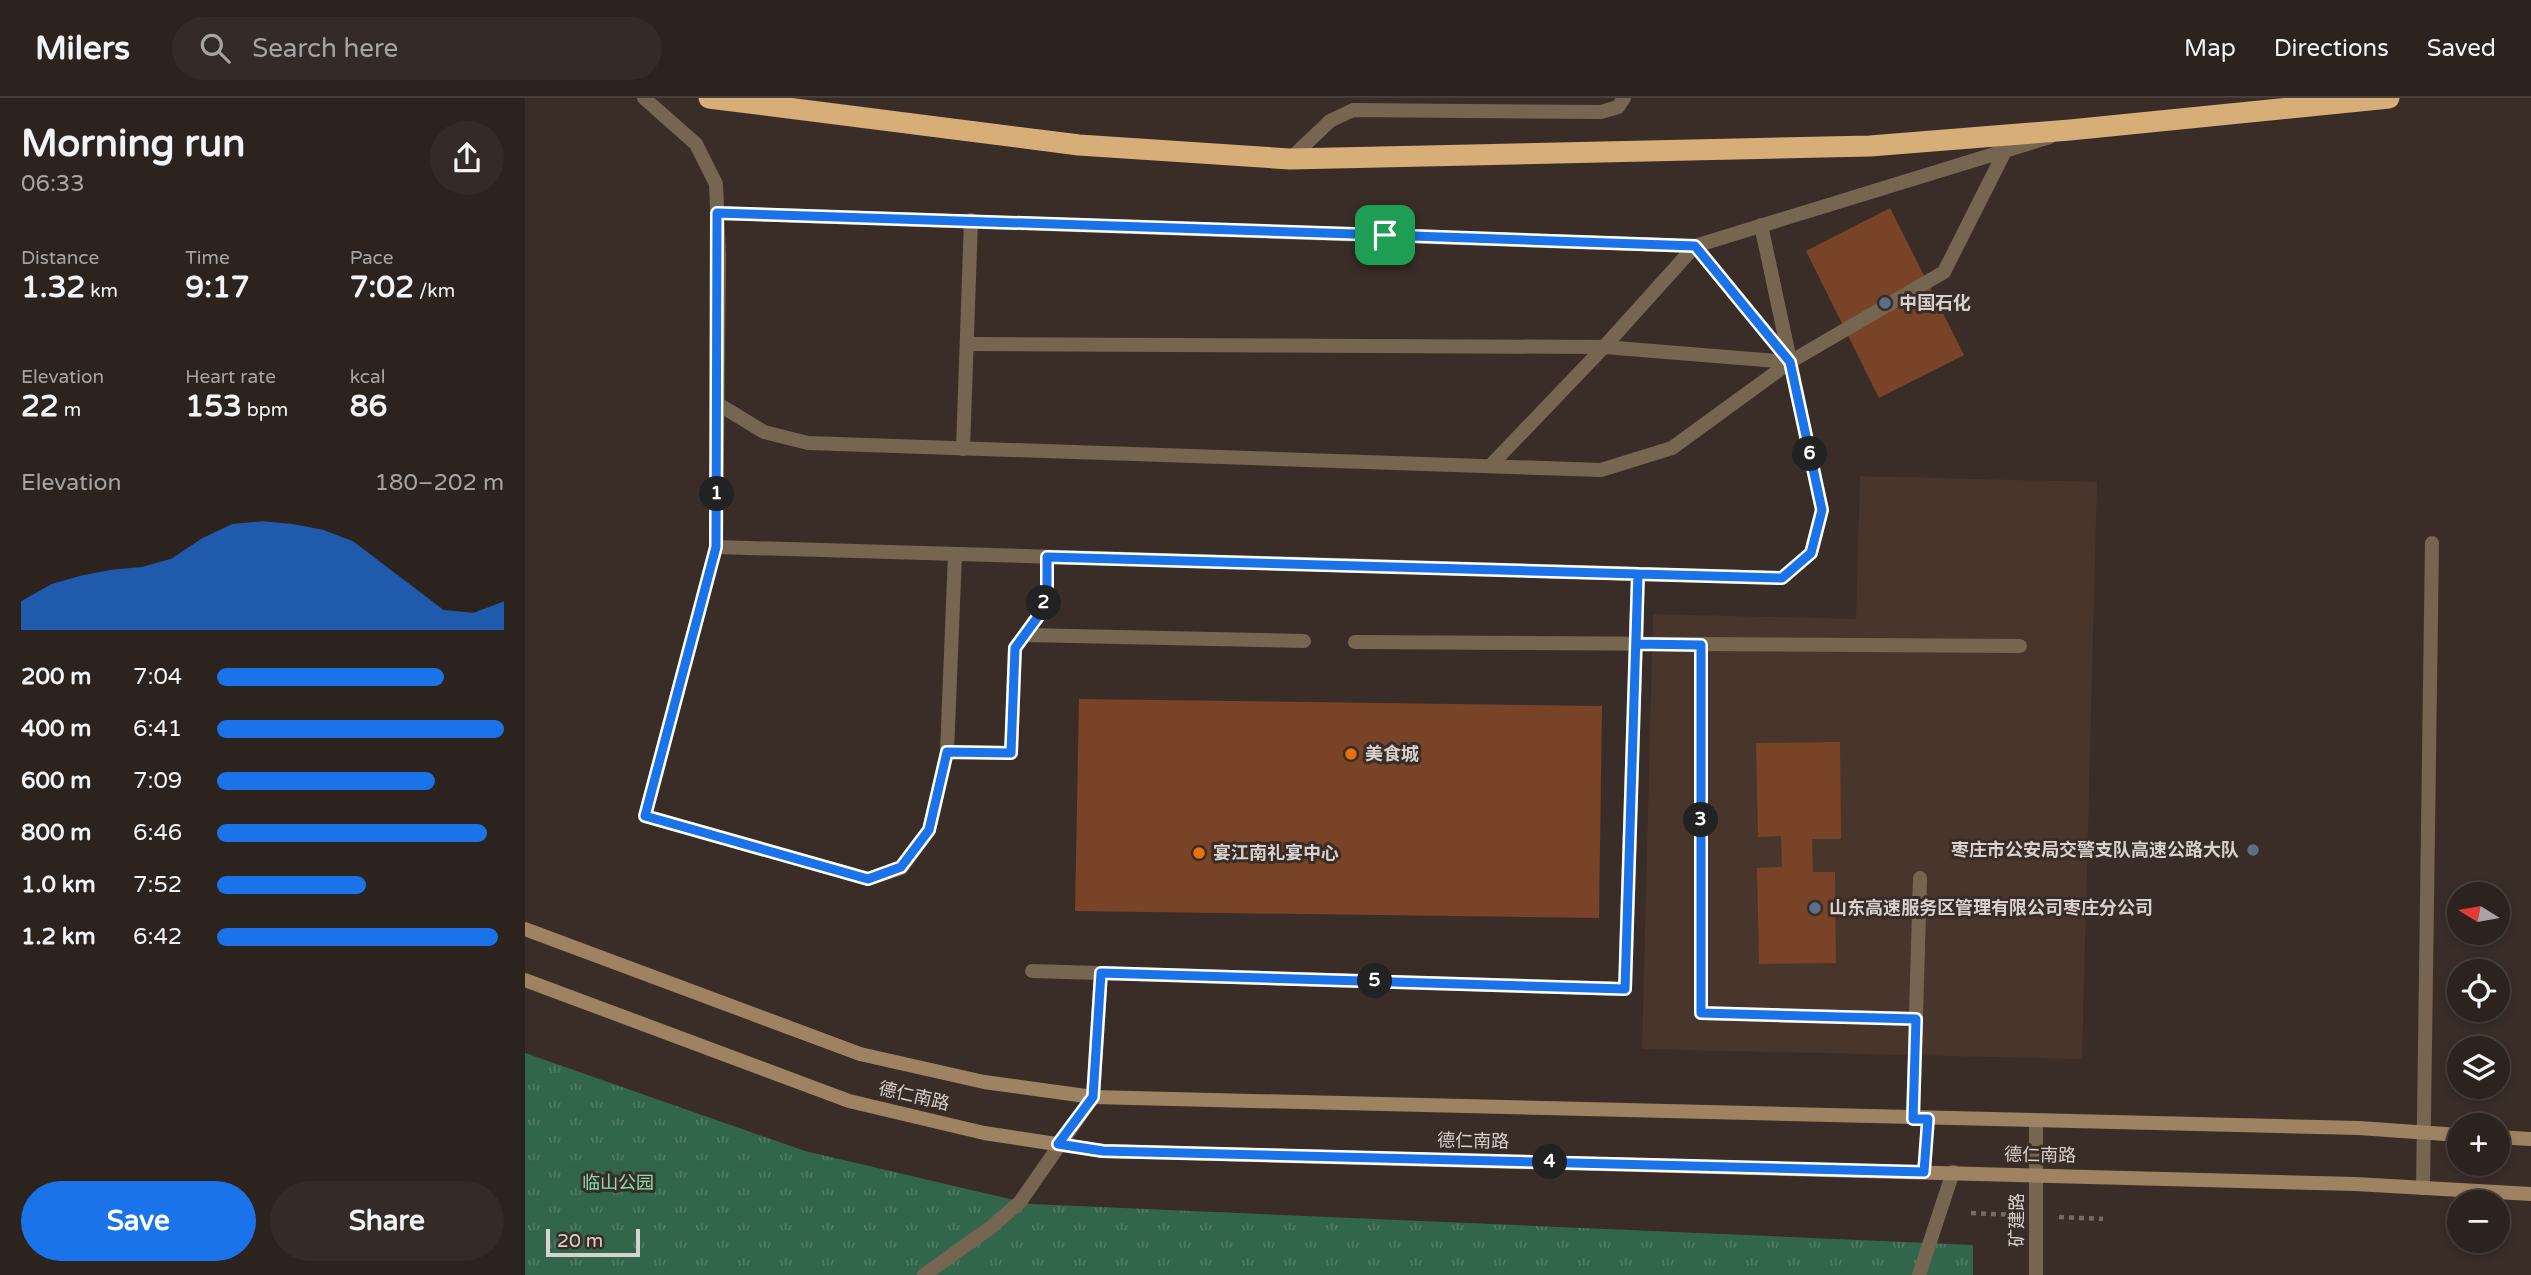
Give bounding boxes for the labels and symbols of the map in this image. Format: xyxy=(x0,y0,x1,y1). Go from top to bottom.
pin xyxy=(1355,205,1415,265)
place label: 中国石化 xyxy=(1899,292,1971,314)
marker: 中国石化 xyxy=(1877,295,1893,311)
pin: 6 xyxy=(1793,436,1827,472)
pin: 1 xyxy=(699,476,735,512)
pin: 2 xyxy=(1027,586,1061,620)
place label: 美食城 xyxy=(1365,743,1419,765)
marker: 美食城 xyxy=(1343,746,1359,762)
pin: 3 xyxy=(1683,802,1719,838)
place label: 枣庄市公安局交警支队高速公路大队 xyxy=(1951,839,2239,861)
place label: 宴江南礼宴中心 xyxy=(1213,842,1339,864)
marker: 枣庄市公安局交警支队高速公路大队 xyxy=(2245,842,2261,858)
marker: 宴江南礼宴中心 xyxy=(1191,845,1207,861)
north arrow xyxy=(2447,882,2509,945)
place label: 山东高速服务区管理有限公司枣庄分公司 xyxy=(1829,897,2153,919)
marker: 山东高速服务区管理有限公司枣庄分公司 xyxy=(1807,900,1823,916)
pin: 5 xyxy=(1357,964,1393,998)
street label: 德仁南路 xyxy=(876,1077,952,1115)
street label: 德仁南路 xyxy=(1437,1129,1509,1153)
street label: 德仁南路 xyxy=(2004,1143,2076,1167)
pin: 4 xyxy=(1532,1144,1567,1180)
park label: 临山公园 xyxy=(582,1172,654,1194)
street label: 矿建路 xyxy=(2006,1193,2028,1247)
scale bar xyxy=(546,1226,641,1258)

